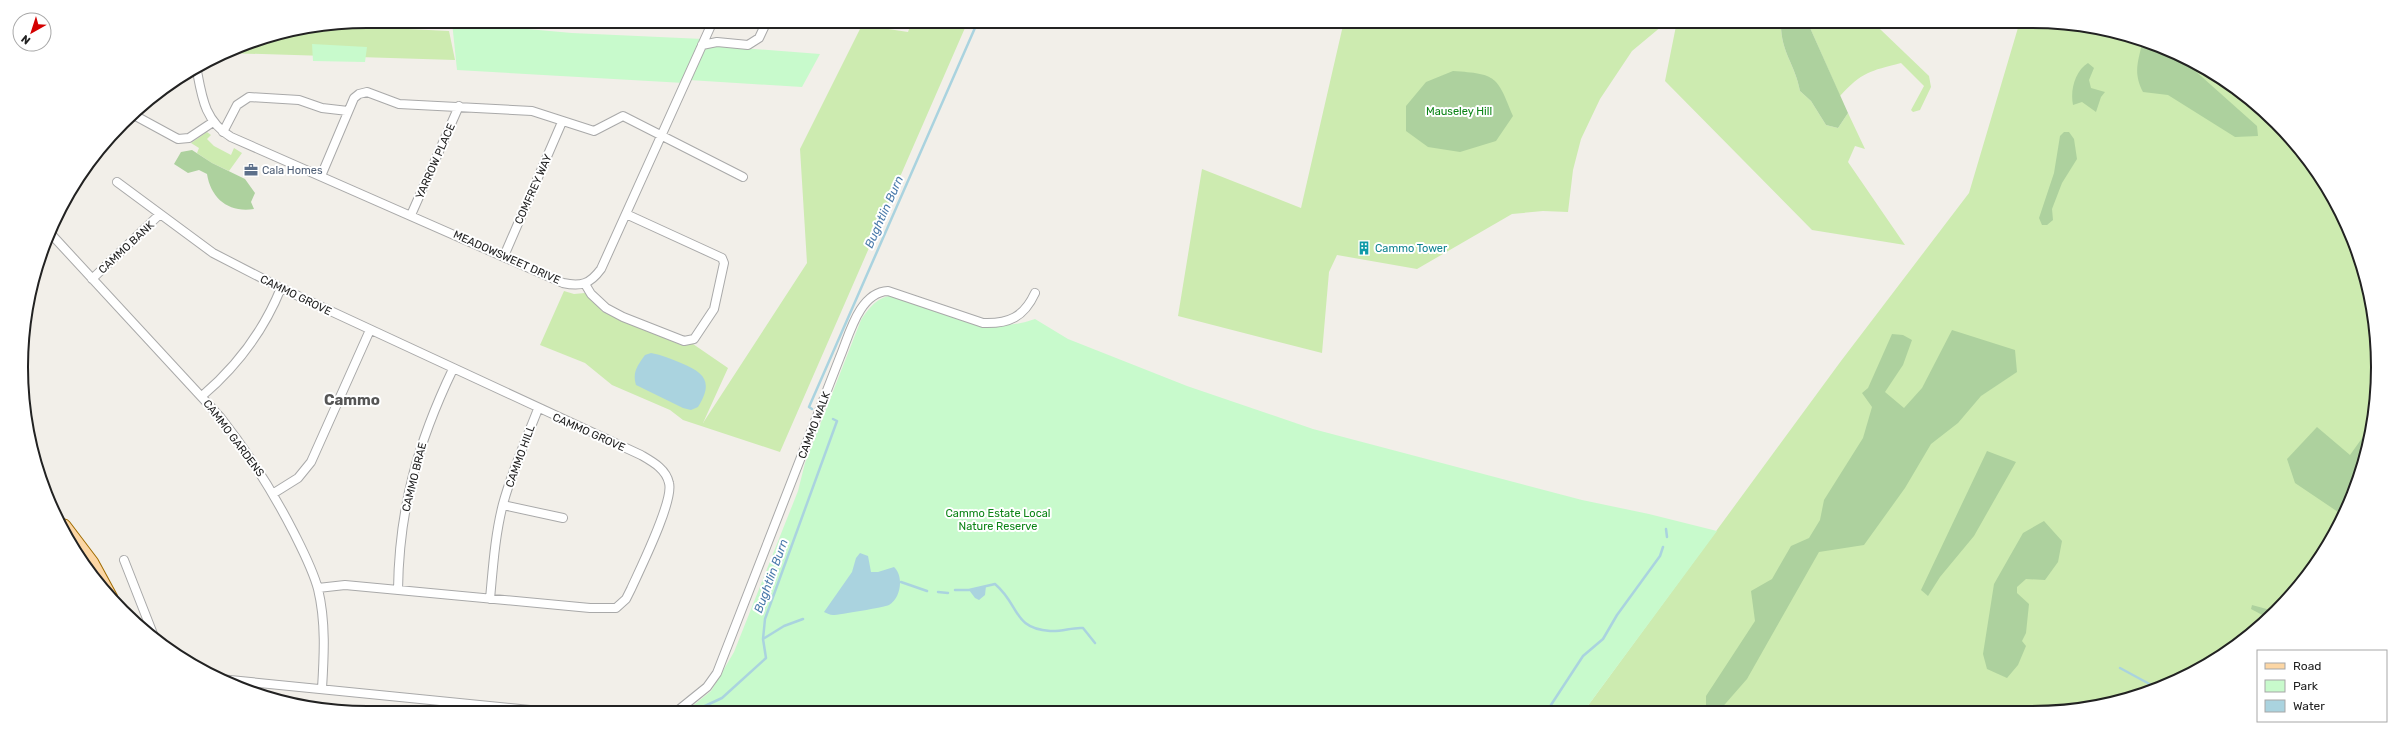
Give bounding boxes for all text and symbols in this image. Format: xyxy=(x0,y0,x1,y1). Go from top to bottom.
north arrow xyxy=(12,12,52,52)
text: N xyxy=(19,32,33,47)
park label: Mauseley Hill xyxy=(1426,105,1492,118)
street label: YARROW PLACE xyxy=(413,121,458,201)
street label: COMFREY WAY xyxy=(512,152,555,226)
office icon: Cala Homes xyxy=(243,162,259,178)
place label: Cala Homes xyxy=(262,164,323,177)
water label: Bughtlin Burn xyxy=(862,174,906,250)
street label: CAMMO BANK xyxy=(96,218,157,276)
street label: MEADOWSWEET DRIVE xyxy=(451,228,563,287)
building icon: Cammo Tower xyxy=(1356,240,1372,256)
place label: Cammo Tower xyxy=(1375,242,1448,255)
street label: CAMMO GROVE xyxy=(258,273,334,319)
street label: CAMMO WALK xyxy=(796,389,833,461)
district label: Cammo xyxy=(324,391,380,409)
street label: CAMMO GARDENS xyxy=(200,397,267,479)
street label: CAMMO GROVE xyxy=(551,411,627,454)
street label: CAMMO HILL xyxy=(503,423,538,489)
street label: CAMMO BRAE xyxy=(400,441,429,513)
park label: Cammo Estate Local Nature Reserve xyxy=(946,507,1050,533)
water label: Bughtlin Burn xyxy=(751,537,791,615)
legend xyxy=(2257,650,2387,722)
text: Road xyxy=(2293,659,2321,673)
text: Park xyxy=(2293,679,2319,693)
text: Water xyxy=(2293,699,2325,713)

